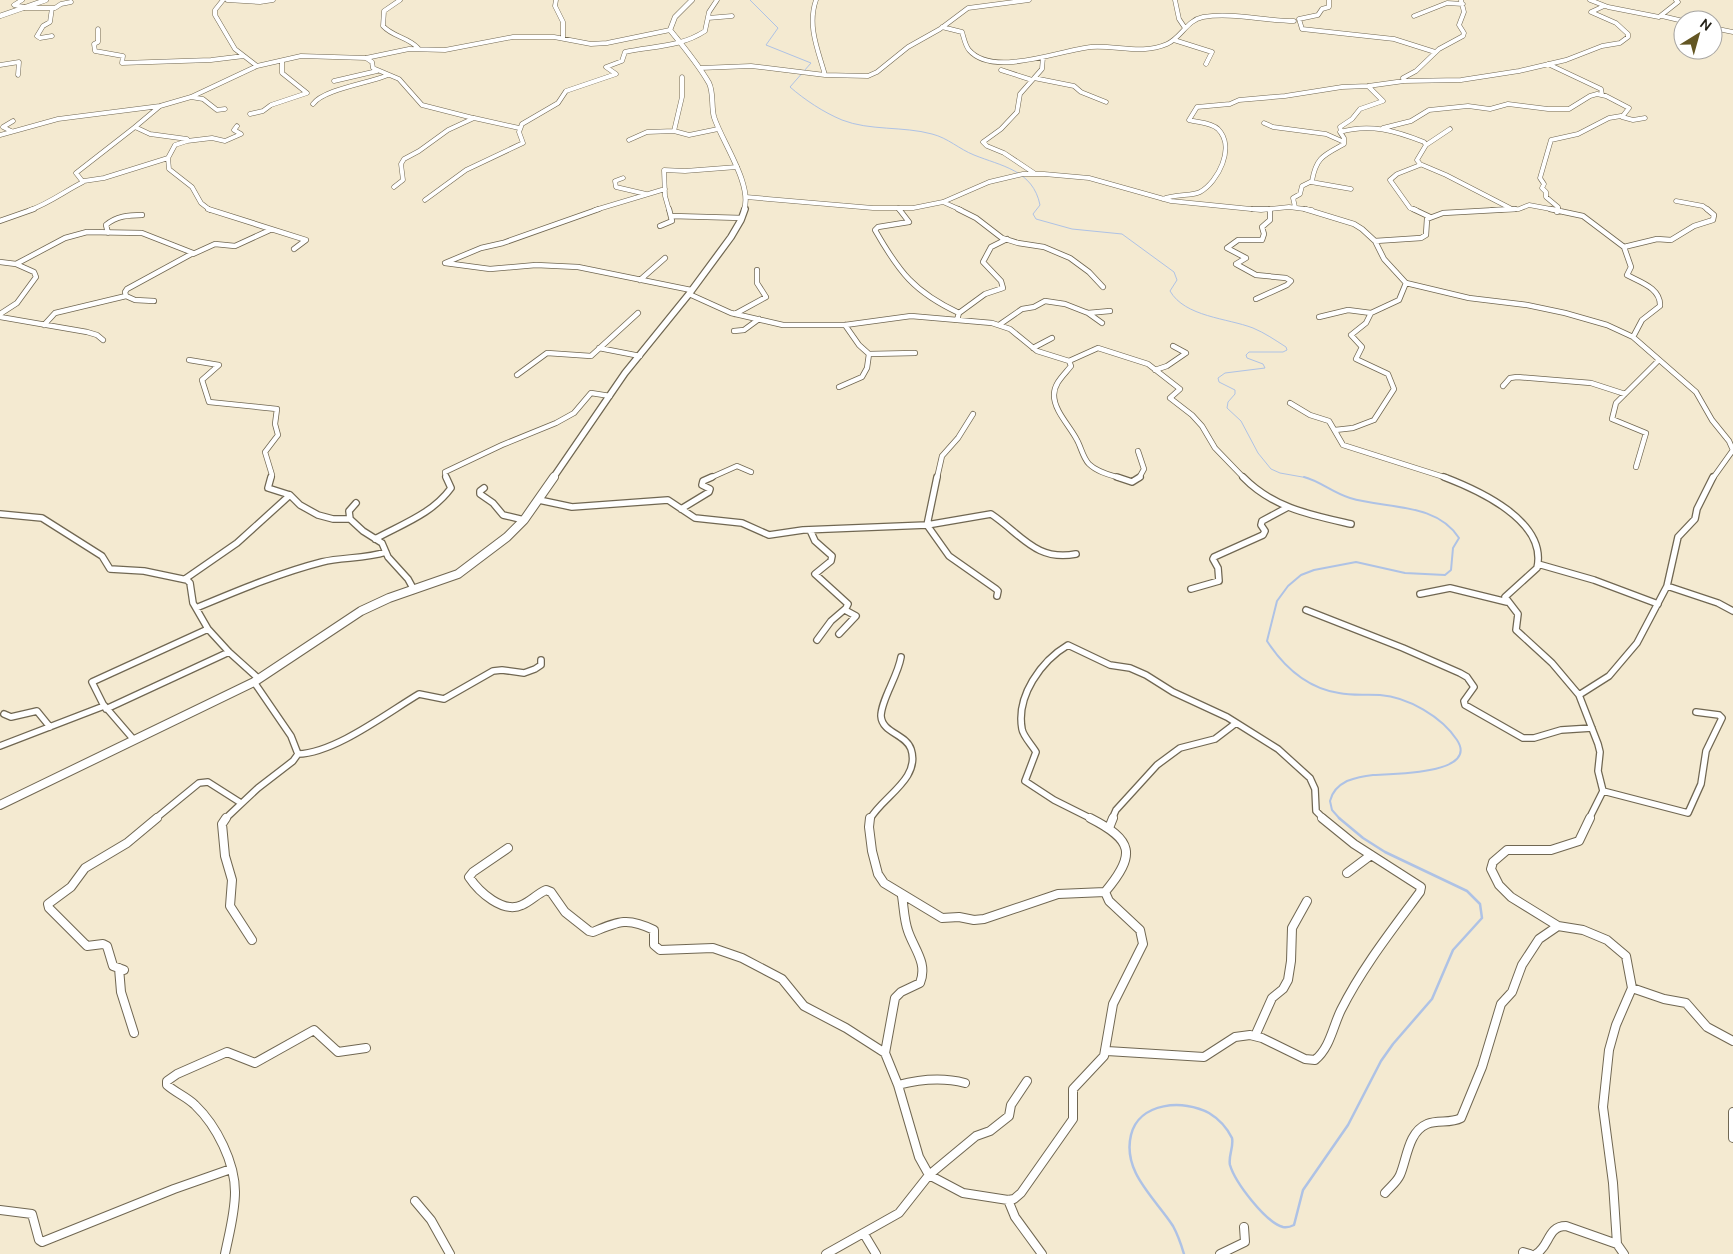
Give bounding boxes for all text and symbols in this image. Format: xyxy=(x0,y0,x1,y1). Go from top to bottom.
north arrow xyxy=(1673,10,1723,60)
text: N xyxy=(1697,15,1715,34)

